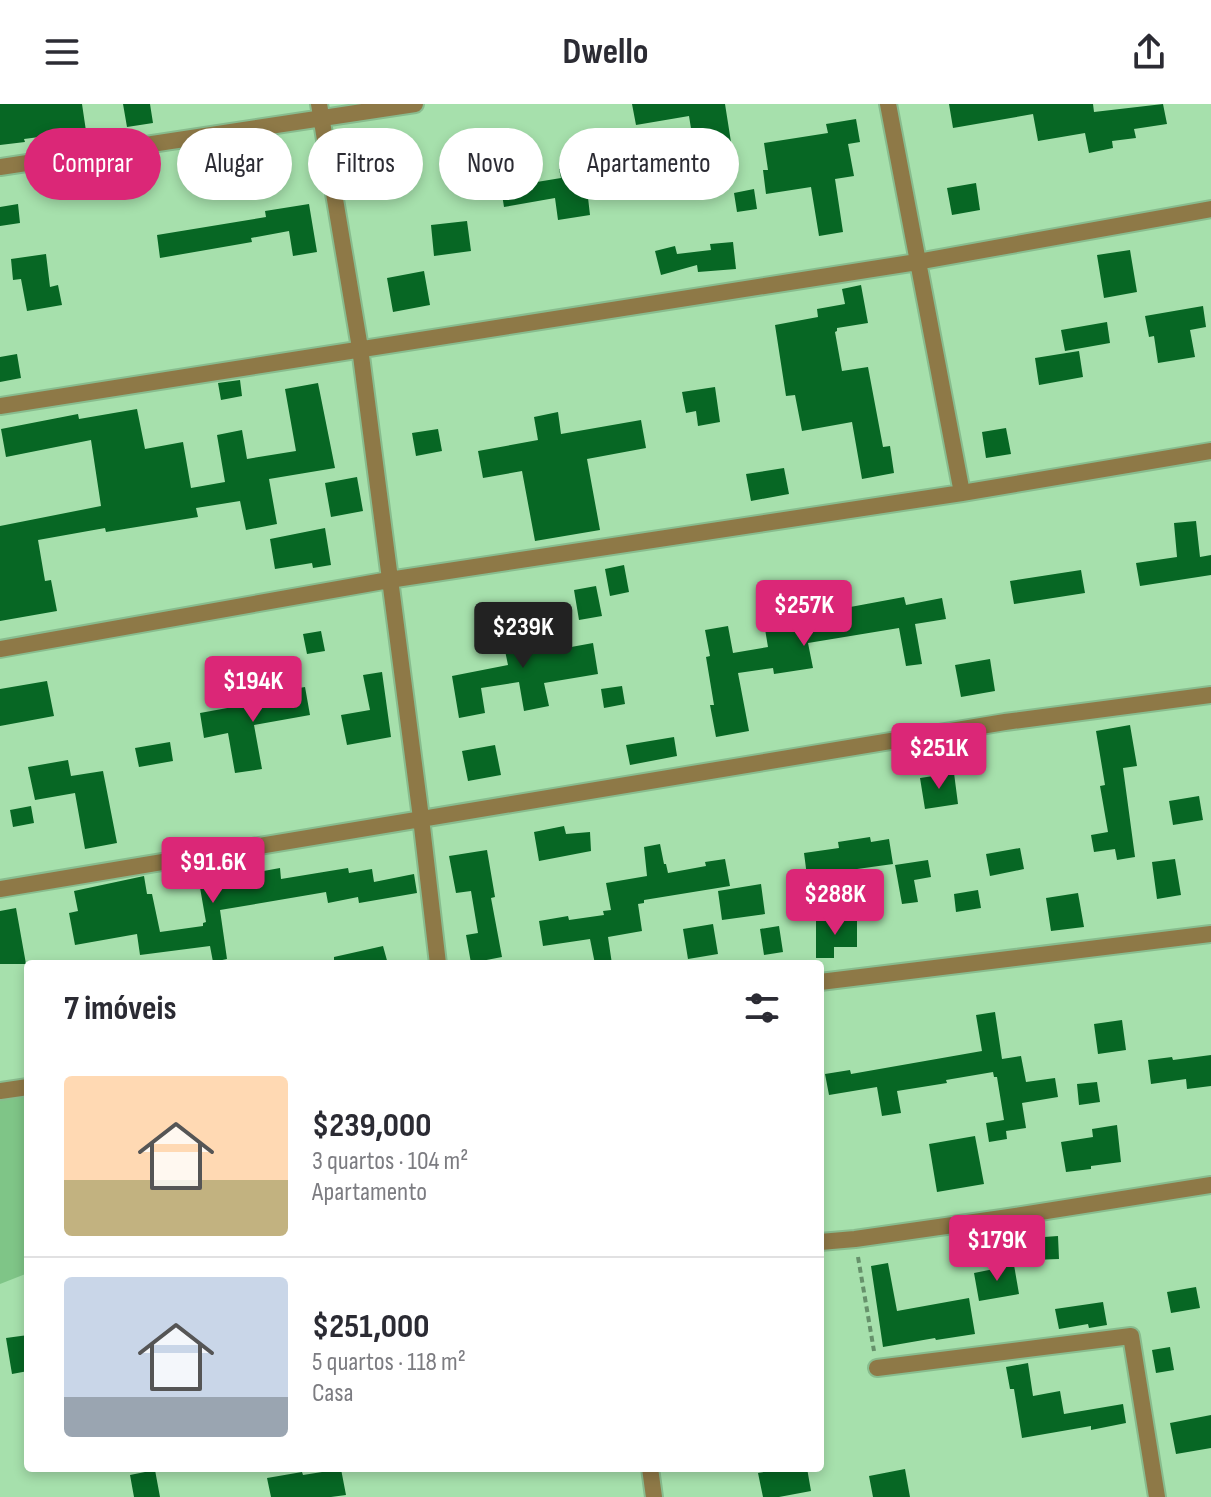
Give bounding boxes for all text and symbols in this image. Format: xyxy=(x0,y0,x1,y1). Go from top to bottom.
icon: menu xyxy=(40,30,84,74)
icon: share xyxy=(1127,30,1171,74)
text: Dwello xyxy=(563,31,648,74)
chip: Comprar xyxy=(24,128,161,200)
chip: Alugar xyxy=(177,128,292,200)
chip: Filtros xyxy=(308,128,423,200)
chip: Novo xyxy=(439,128,543,200)
chip: Apartamento xyxy=(559,128,739,200)
pin: $257K xyxy=(748,580,860,648)
text: $257K xyxy=(774,590,834,621)
pin: $239K xyxy=(467,602,579,670)
text: $239K xyxy=(492,612,554,643)
pin: $194K xyxy=(197,656,309,724)
text: $194K xyxy=(223,666,283,697)
pin: $251K xyxy=(883,723,995,791)
text: $251K xyxy=(909,733,969,764)
pin: $91.6K xyxy=(148,837,278,905)
text: $91.6K xyxy=(180,847,246,878)
pin: $288K xyxy=(779,869,891,937)
text: $288K xyxy=(804,879,866,910)
icon: filters xyxy=(740,986,784,1030)
text: 7 imóveis xyxy=(64,988,177,1029)
text: $239,000 xyxy=(312,1105,431,1146)
icon: home xyxy=(128,1108,224,1204)
text: 3 quartos · 104 m² xyxy=(312,1146,468,1177)
text: Apartamento xyxy=(312,1177,427,1208)
pin: $179K xyxy=(941,1215,1053,1283)
text: $179K xyxy=(967,1225,1027,1256)
text: $251,000 xyxy=(312,1306,429,1347)
icon: home xyxy=(128,1309,224,1405)
text: 5 quartos · 118 m² xyxy=(312,1347,466,1378)
text: Casa xyxy=(312,1378,353,1409)

